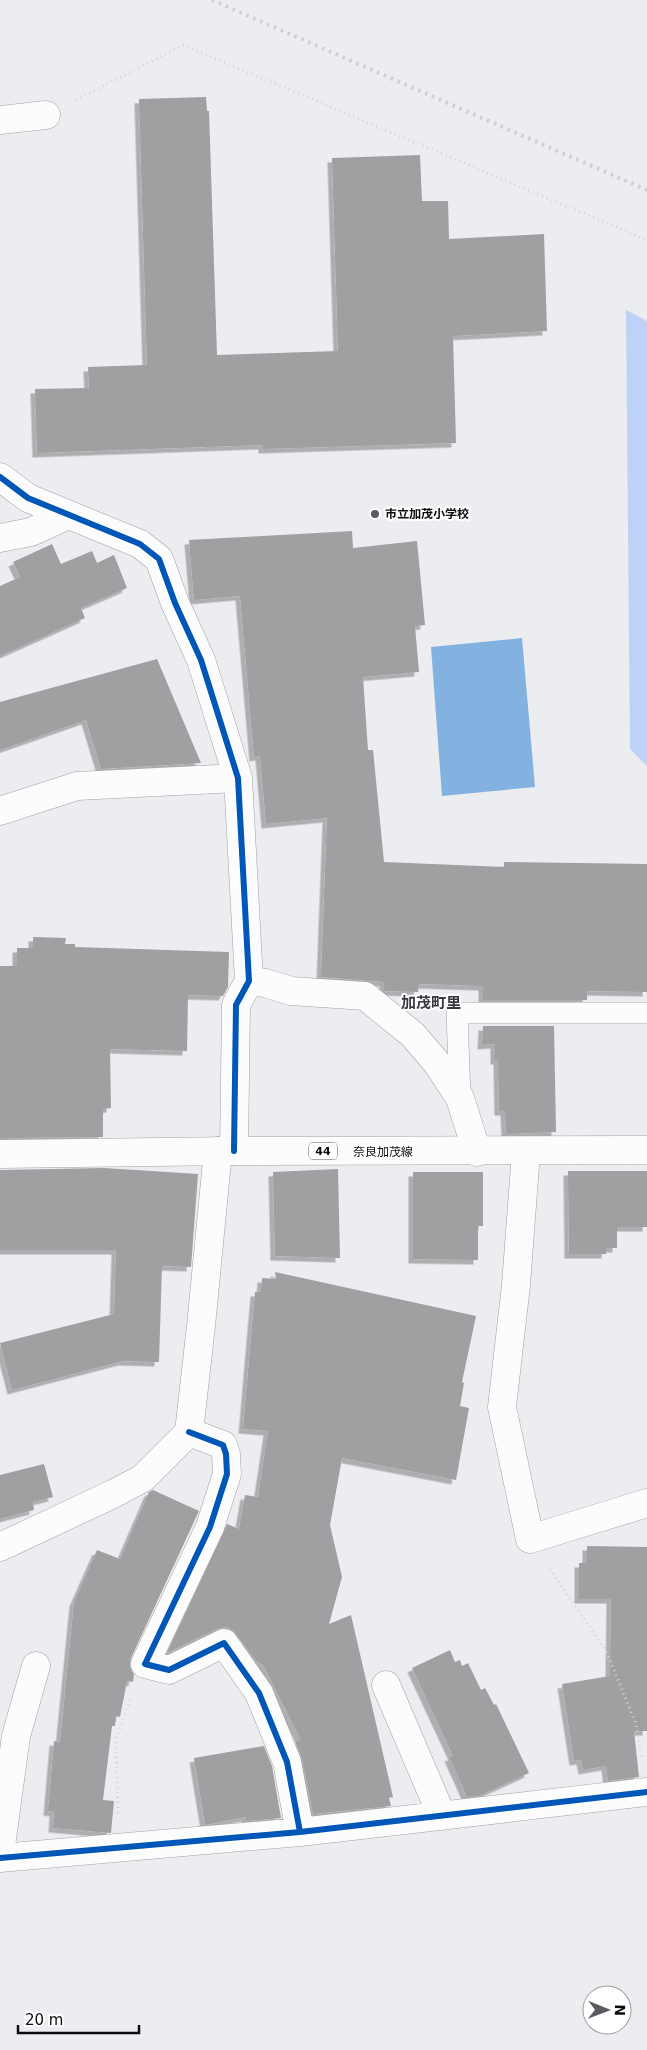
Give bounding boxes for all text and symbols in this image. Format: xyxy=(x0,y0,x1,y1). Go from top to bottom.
place label: 市立加茂小学校 xyxy=(385,507,469,521)
marker: 市立加茂小学校 xyxy=(369,508,381,520)
district label: 加茂町里 xyxy=(401,994,461,1012)
road number: 44 xyxy=(309,1142,337,1160)
street label: 奈良加茂線 xyxy=(353,1145,413,1159)
north arrow xyxy=(582,1985,632,2035)
scale bar xyxy=(18,2002,139,2034)
text: N xyxy=(612,2004,628,2016)
text: 20 m xyxy=(25,2011,63,2029)

